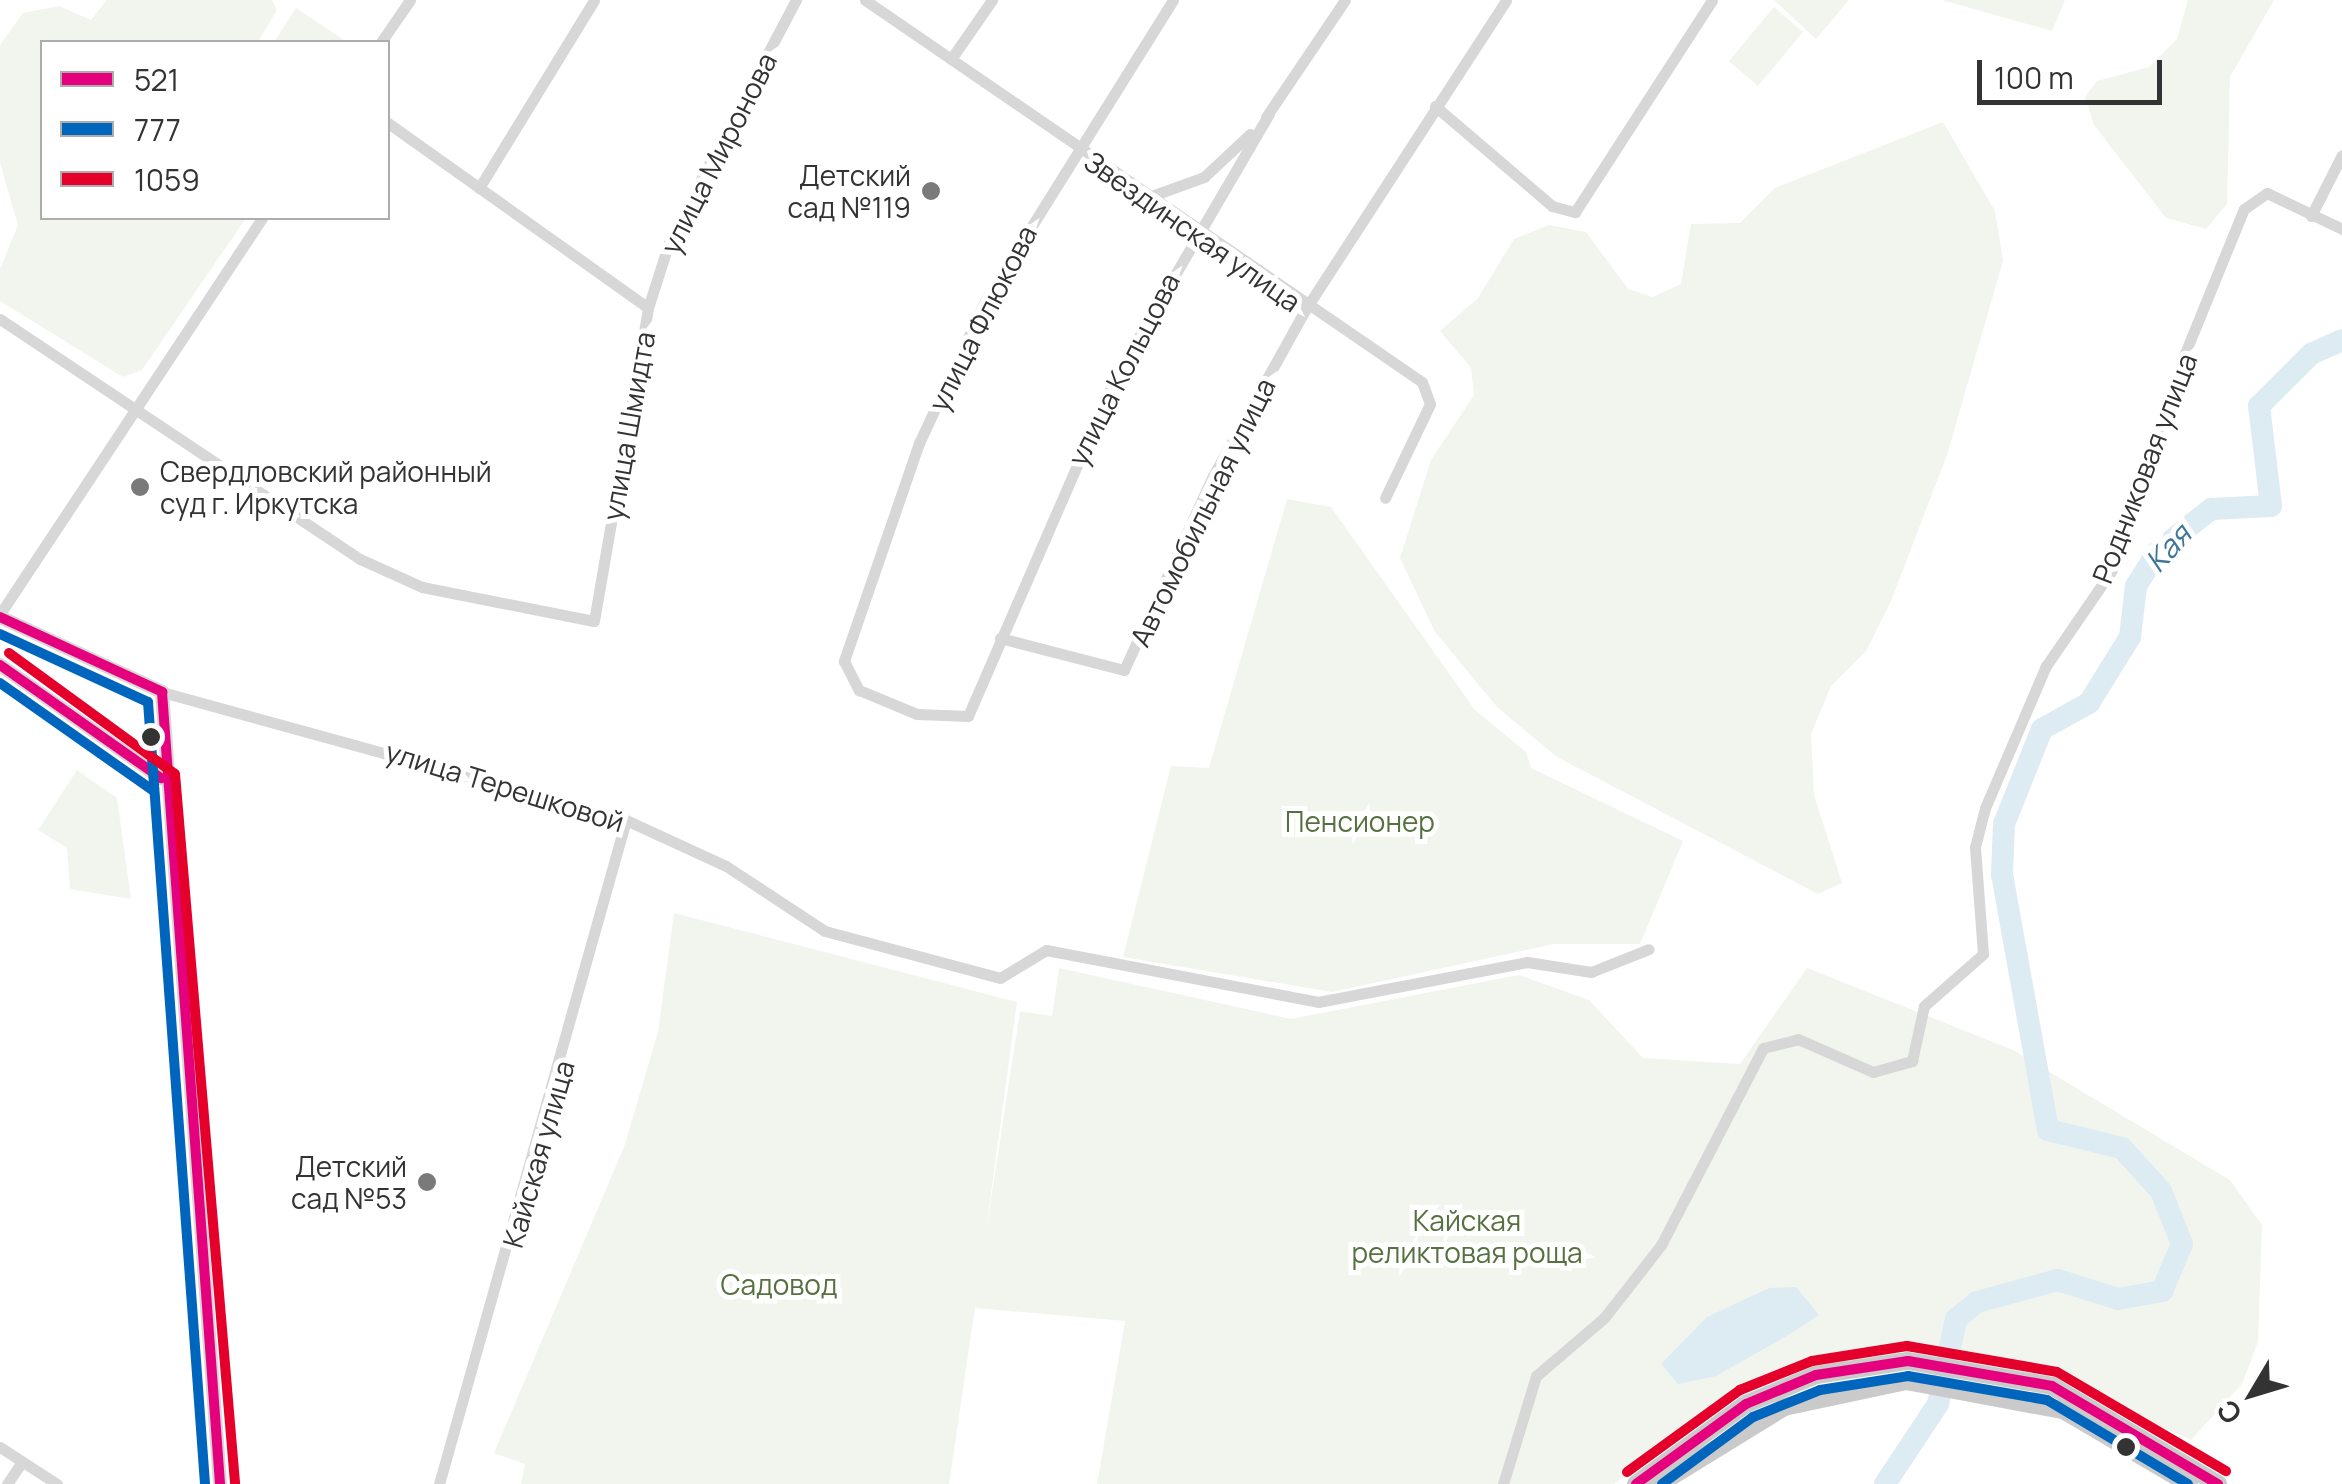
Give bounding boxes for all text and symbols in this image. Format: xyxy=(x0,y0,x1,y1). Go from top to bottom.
legend xyxy=(40,40,390,220)
scale bar xyxy=(1982,40,2167,102)
street label: улица Миронова xyxy=(653,47,783,259)
text: 100 m xyxy=(1994,57,2074,98)
text: 521 xyxy=(134,59,179,100)
text: 777 xyxy=(134,109,181,150)
street label: Звездинская улица xyxy=(1078,144,1308,318)
place label: Детский сад №119 xyxy=(787,158,911,224)
text: 1059 xyxy=(134,159,200,200)
marker: Детский сад №119 xyxy=(920,180,942,202)
street label: улица Флюкова xyxy=(921,220,1043,416)
street label: улица Кольцова xyxy=(1060,267,1186,471)
street label: улица Шмидта xyxy=(595,329,661,523)
street label: Родниковая улица xyxy=(2085,348,2203,588)
street label: Автомобильная улица xyxy=(1122,372,1282,652)
place label: Свердловский районный суд г. Иркутска xyxy=(160,454,492,520)
marker: Свердловский районный суд г. Иркутска xyxy=(129,476,151,498)
water label: Кая xyxy=(2138,517,2198,579)
unlabelled marker xyxy=(141,727,161,747)
street label: улица Терешковой xyxy=(382,734,628,838)
park label: Пенсионер xyxy=(1285,804,1435,838)
street label: Кайская улица xyxy=(495,1057,581,1251)
place label: Детский сад №53 xyxy=(291,1149,407,1215)
marker: Детский сад №53 xyxy=(416,1171,438,1193)
park label: Кайская реликтовая роща xyxy=(1351,1203,1583,1269)
park label: Садовод xyxy=(720,1267,838,1301)
north arrow xyxy=(2202,1344,2302,1444)
text: С xyxy=(2207,1393,2250,1432)
unlabelled marker xyxy=(2116,1437,2136,1457)

